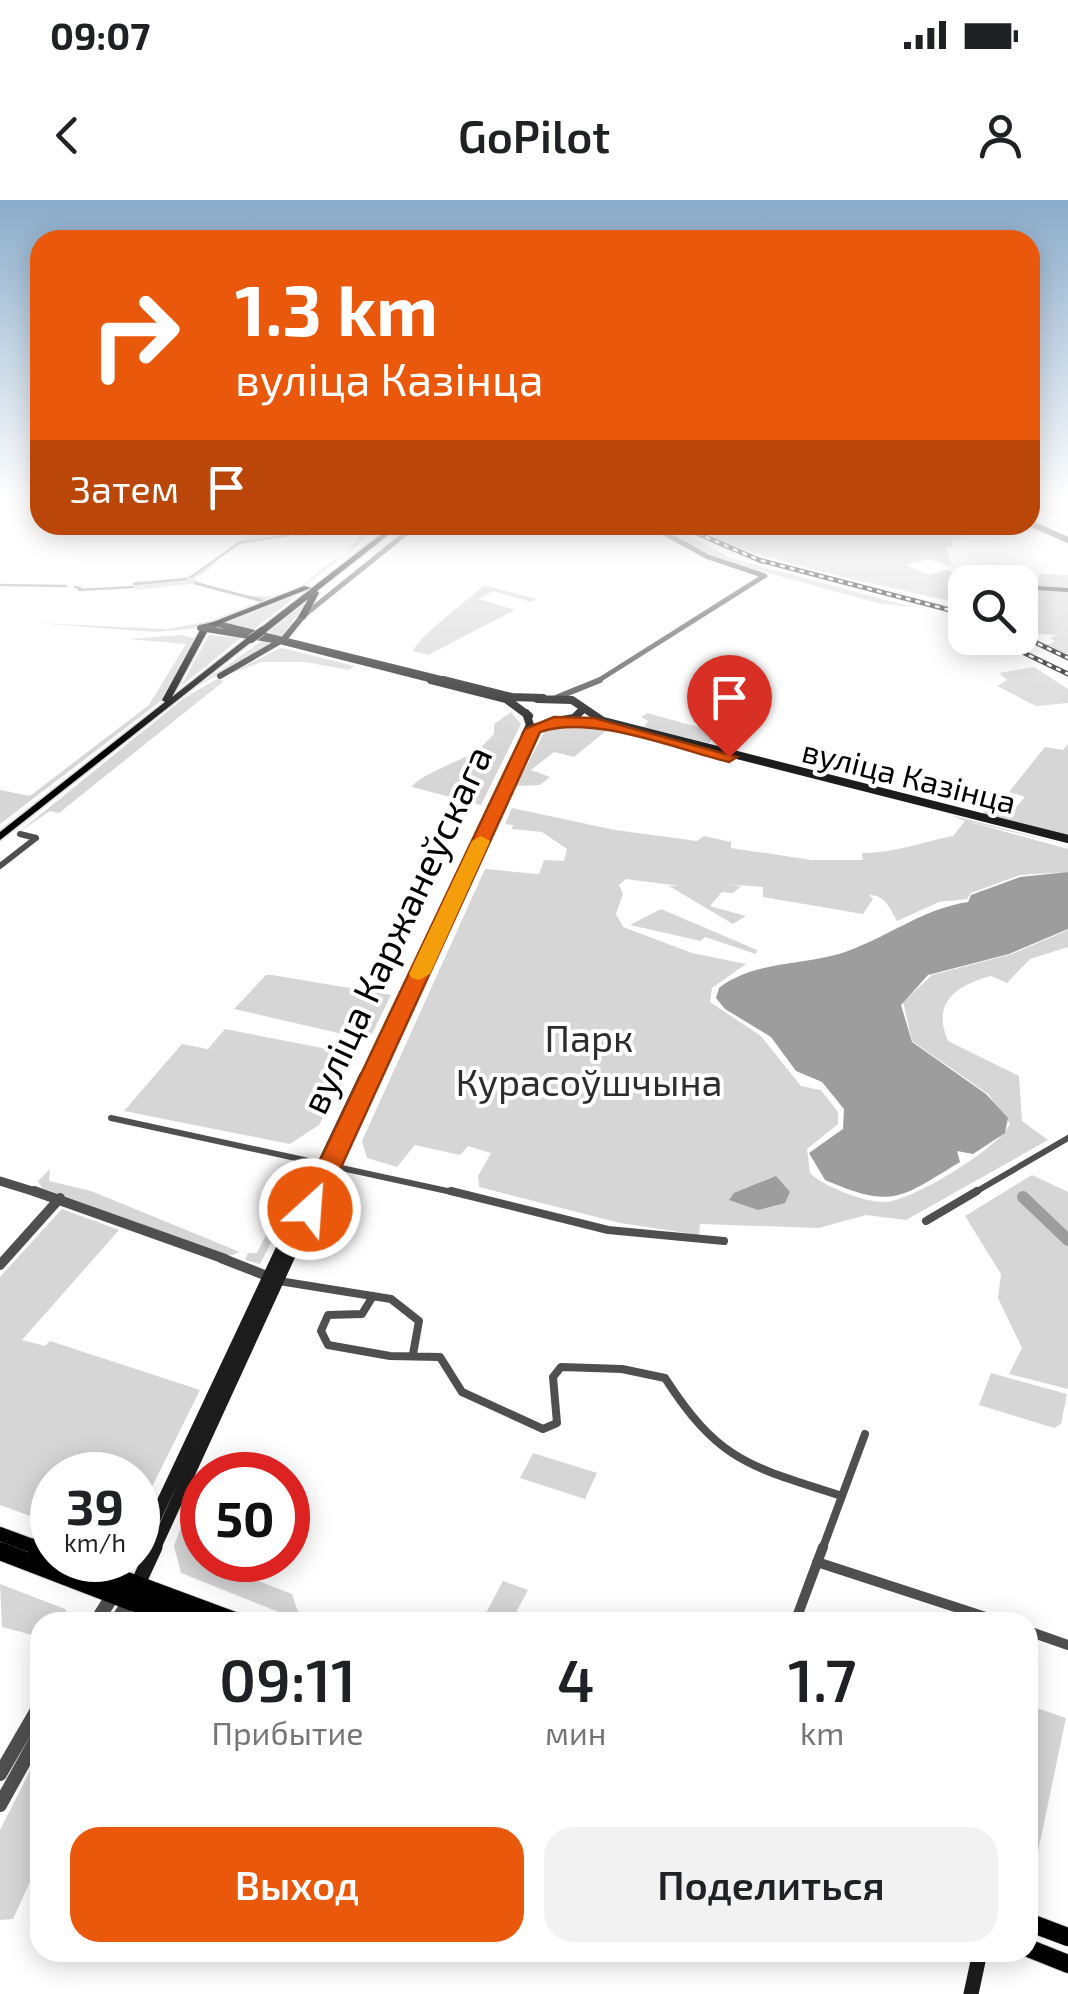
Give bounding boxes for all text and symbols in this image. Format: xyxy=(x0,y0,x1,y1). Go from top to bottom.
text: 09:07 xyxy=(50,12,150,58)
icon: back xyxy=(40,108,95,163)
text: GoPilot xyxy=(458,108,610,162)
icon: person xyxy=(973,108,1028,163)
text: 1.3 km xyxy=(235,266,438,350)
icon: right xyxy=(70,270,200,400)
text: вуліца Казінца xyxy=(235,351,543,405)
icon: arrive xyxy=(199,460,254,515)
text: Затем xyxy=(70,465,179,511)
map controls xyxy=(948,565,1038,655)
button: search xyxy=(948,565,1038,655)
pin xyxy=(687,655,772,758)
icon: arrive xyxy=(702,670,757,725)
street label: вуліца Казінца xyxy=(798,730,1021,821)
street label: вуліца Каржанеўскага xyxy=(290,738,501,1120)
park label: Парк Курасоўшчына xyxy=(455,1014,723,1104)
position arrow xyxy=(258,1157,362,1261)
speed limit sign: 50 xyxy=(180,1452,310,1582)
text: 39 xyxy=(66,1475,124,1535)
text: km/h xyxy=(64,1527,126,1557)
text: 09:11 xyxy=(219,1642,356,1714)
text: 4 xyxy=(557,1642,595,1714)
text: 1.7 xyxy=(788,1642,857,1714)
text: Прибытие xyxy=(212,1713,364,1751)
text: мин xyxy=(545,1713,606,1751)
text: km xyxy=(800,1713,844,1751)
button: Выход xyxy=(70,1827,524,1942)
button: Поделиться xyxy=(544,1827,998,1942)

